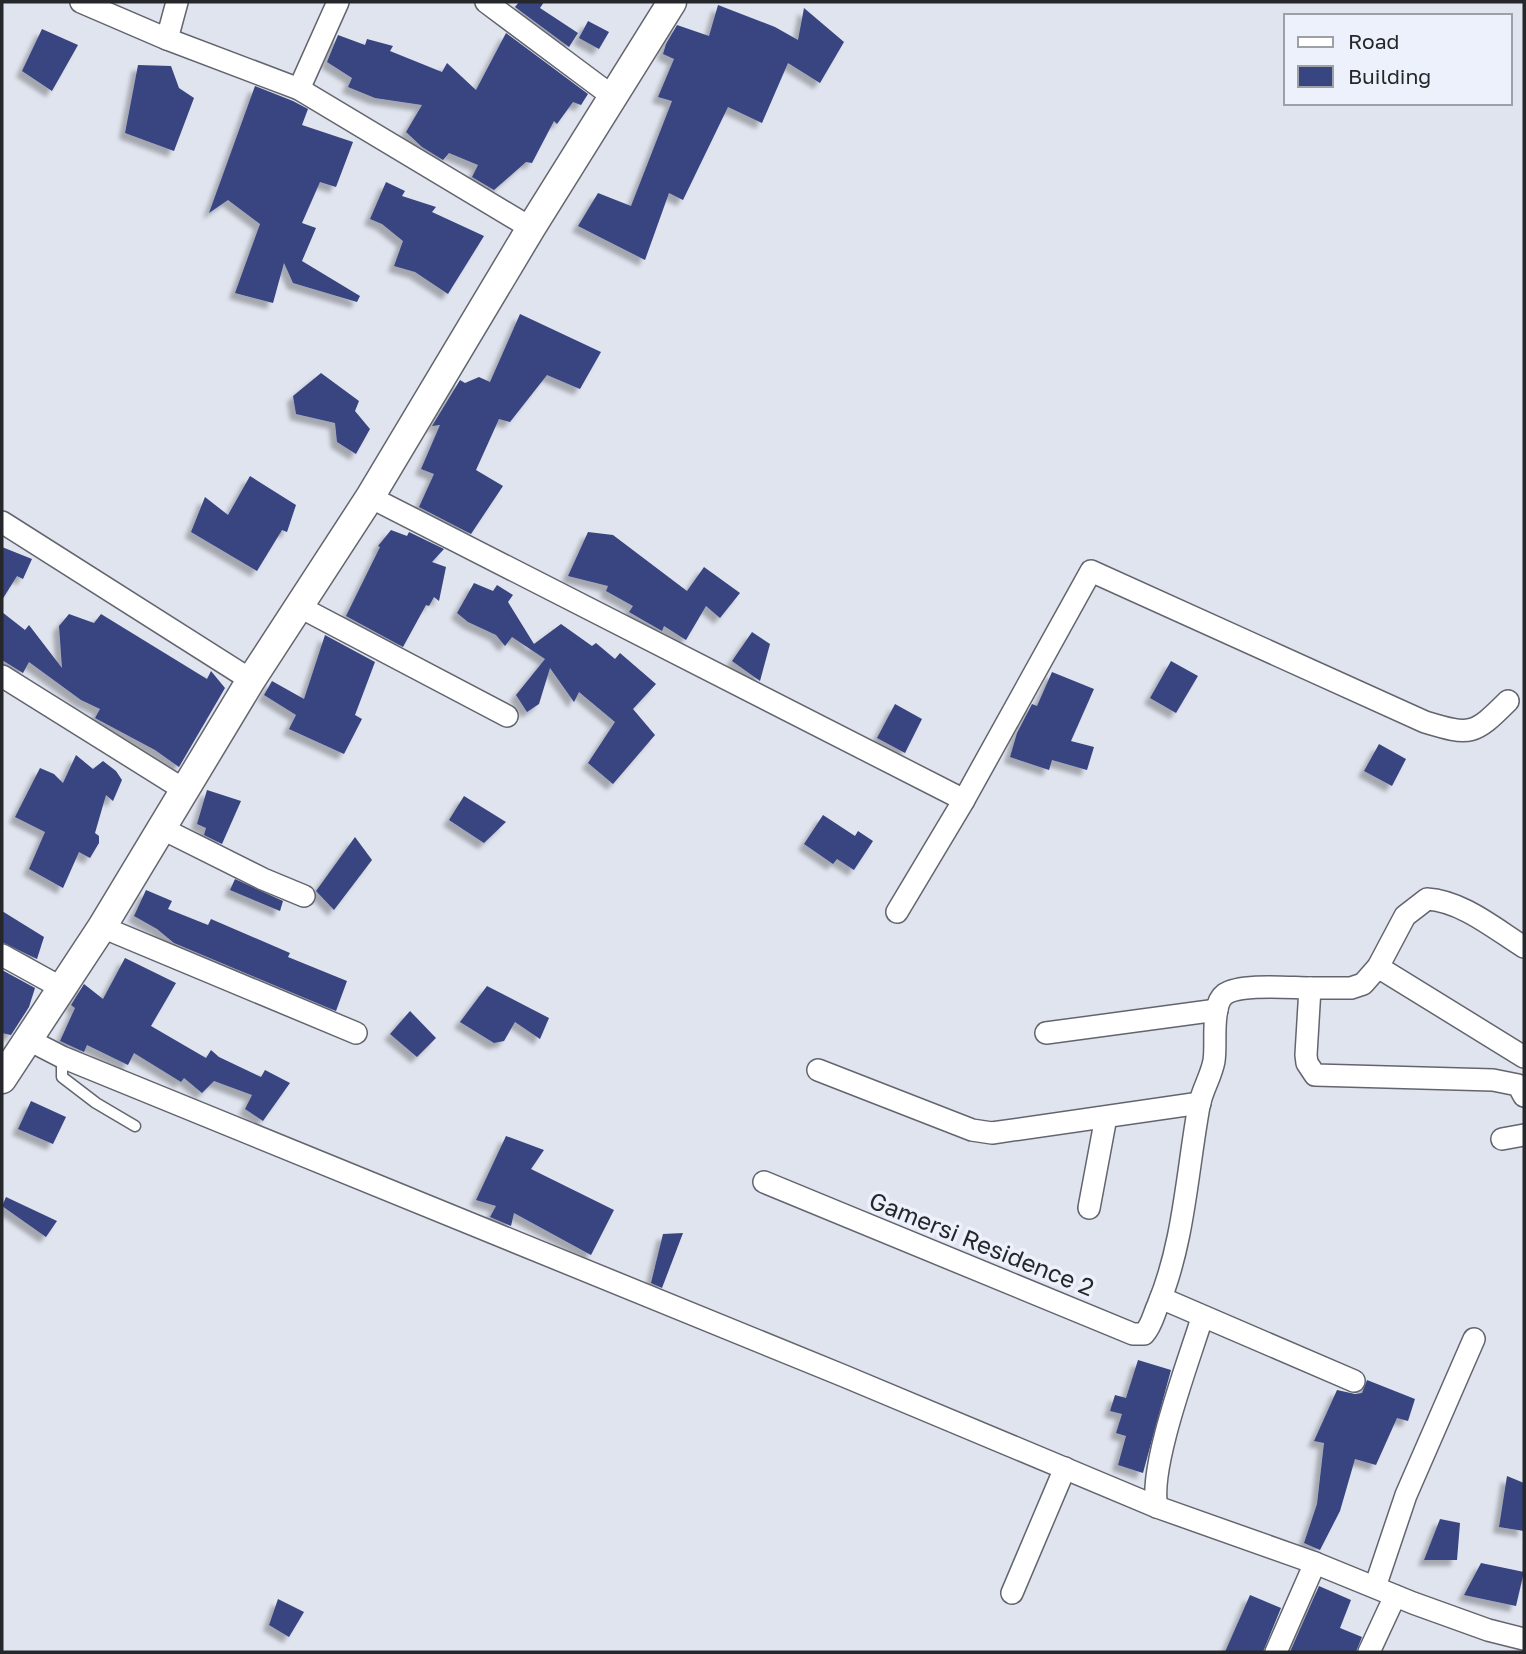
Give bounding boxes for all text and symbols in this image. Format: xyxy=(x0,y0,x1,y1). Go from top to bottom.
legend xyxy=(1284,14,1512,105)
text: Road xyxy=(1348,28,1399,54)
text: Building xyxy=(1348,63,1431,89)
street label: Gamersi Residence 2 xyxy=(865,1185,1099,1301)

